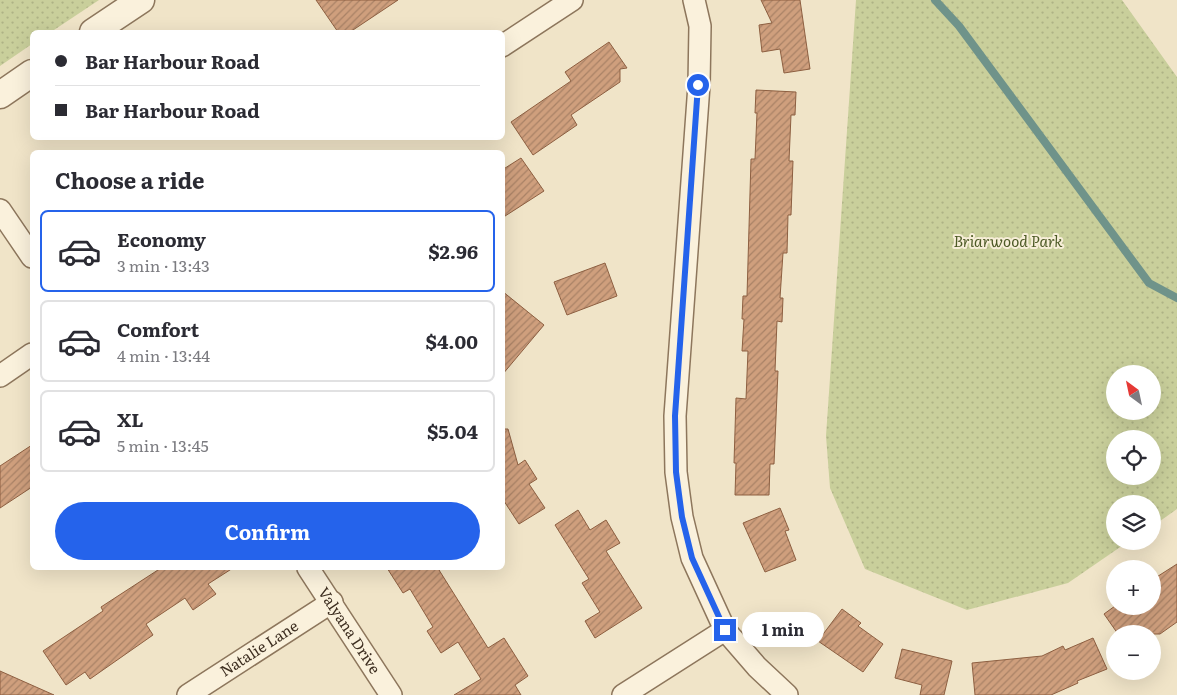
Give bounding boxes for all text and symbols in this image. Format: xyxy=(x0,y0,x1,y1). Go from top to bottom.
text: Bar Harbour Road xyxy=(85,47,260,75)
route start xyxy=(687,74,709,96)
text: Bar Harbour Road xyxy=(85,96,260,124)
text: Choose a ride xyxy=(55,163,204,196)
text: Economy xyxy=(117,225,206,253)
icon: car xyxy=(57,229,102,274)
park label: Briarwood Park xyxy=(953,229,1063,252)
text: $2.96 xyxy=(428,237,478,265)
text: 3 min · 13:43 xyxy=(117,253,210,277)
text: Comfort xyxy=(117,315,199,343)
icon: car xyxy=(57,319,102,364)
text: $4.00 xyxy=(426,327,478,355)
text: 4 min · 13:44 xyxy=(117,343,210,367)
north arrow xyxy=(1106,365,1161,420)
map controls xyxy=(1106,365,1161,680)
text: XL xyxy=(117,405,144,433)
icon: car xyxy=(57,409,102,454)
text: $5.04 xyxy=(427,417,478,445)
button: locate xyxy=(1106,430,1161,485)
text: 5 min · 13:45 xyxy=(117,433,209,457)
button: layers xyxy=(1106,495,1161,550)
button: Confirm xyxy=(55,502,480,560)
button: + xyxy=(1106,560,1161,615)
street label: Valyana Drive xyxy=(313,582,387,678)
callout: 1 min xyxy=(742,612,825,648)
street label: Natalie Lane xyxy=(215,614,303,682)
text: 1 min xyxy=(762,617,804,641)
route end xyxy=(714,619,736,641)
button: − xyxy=(1106,625,1161,680)

